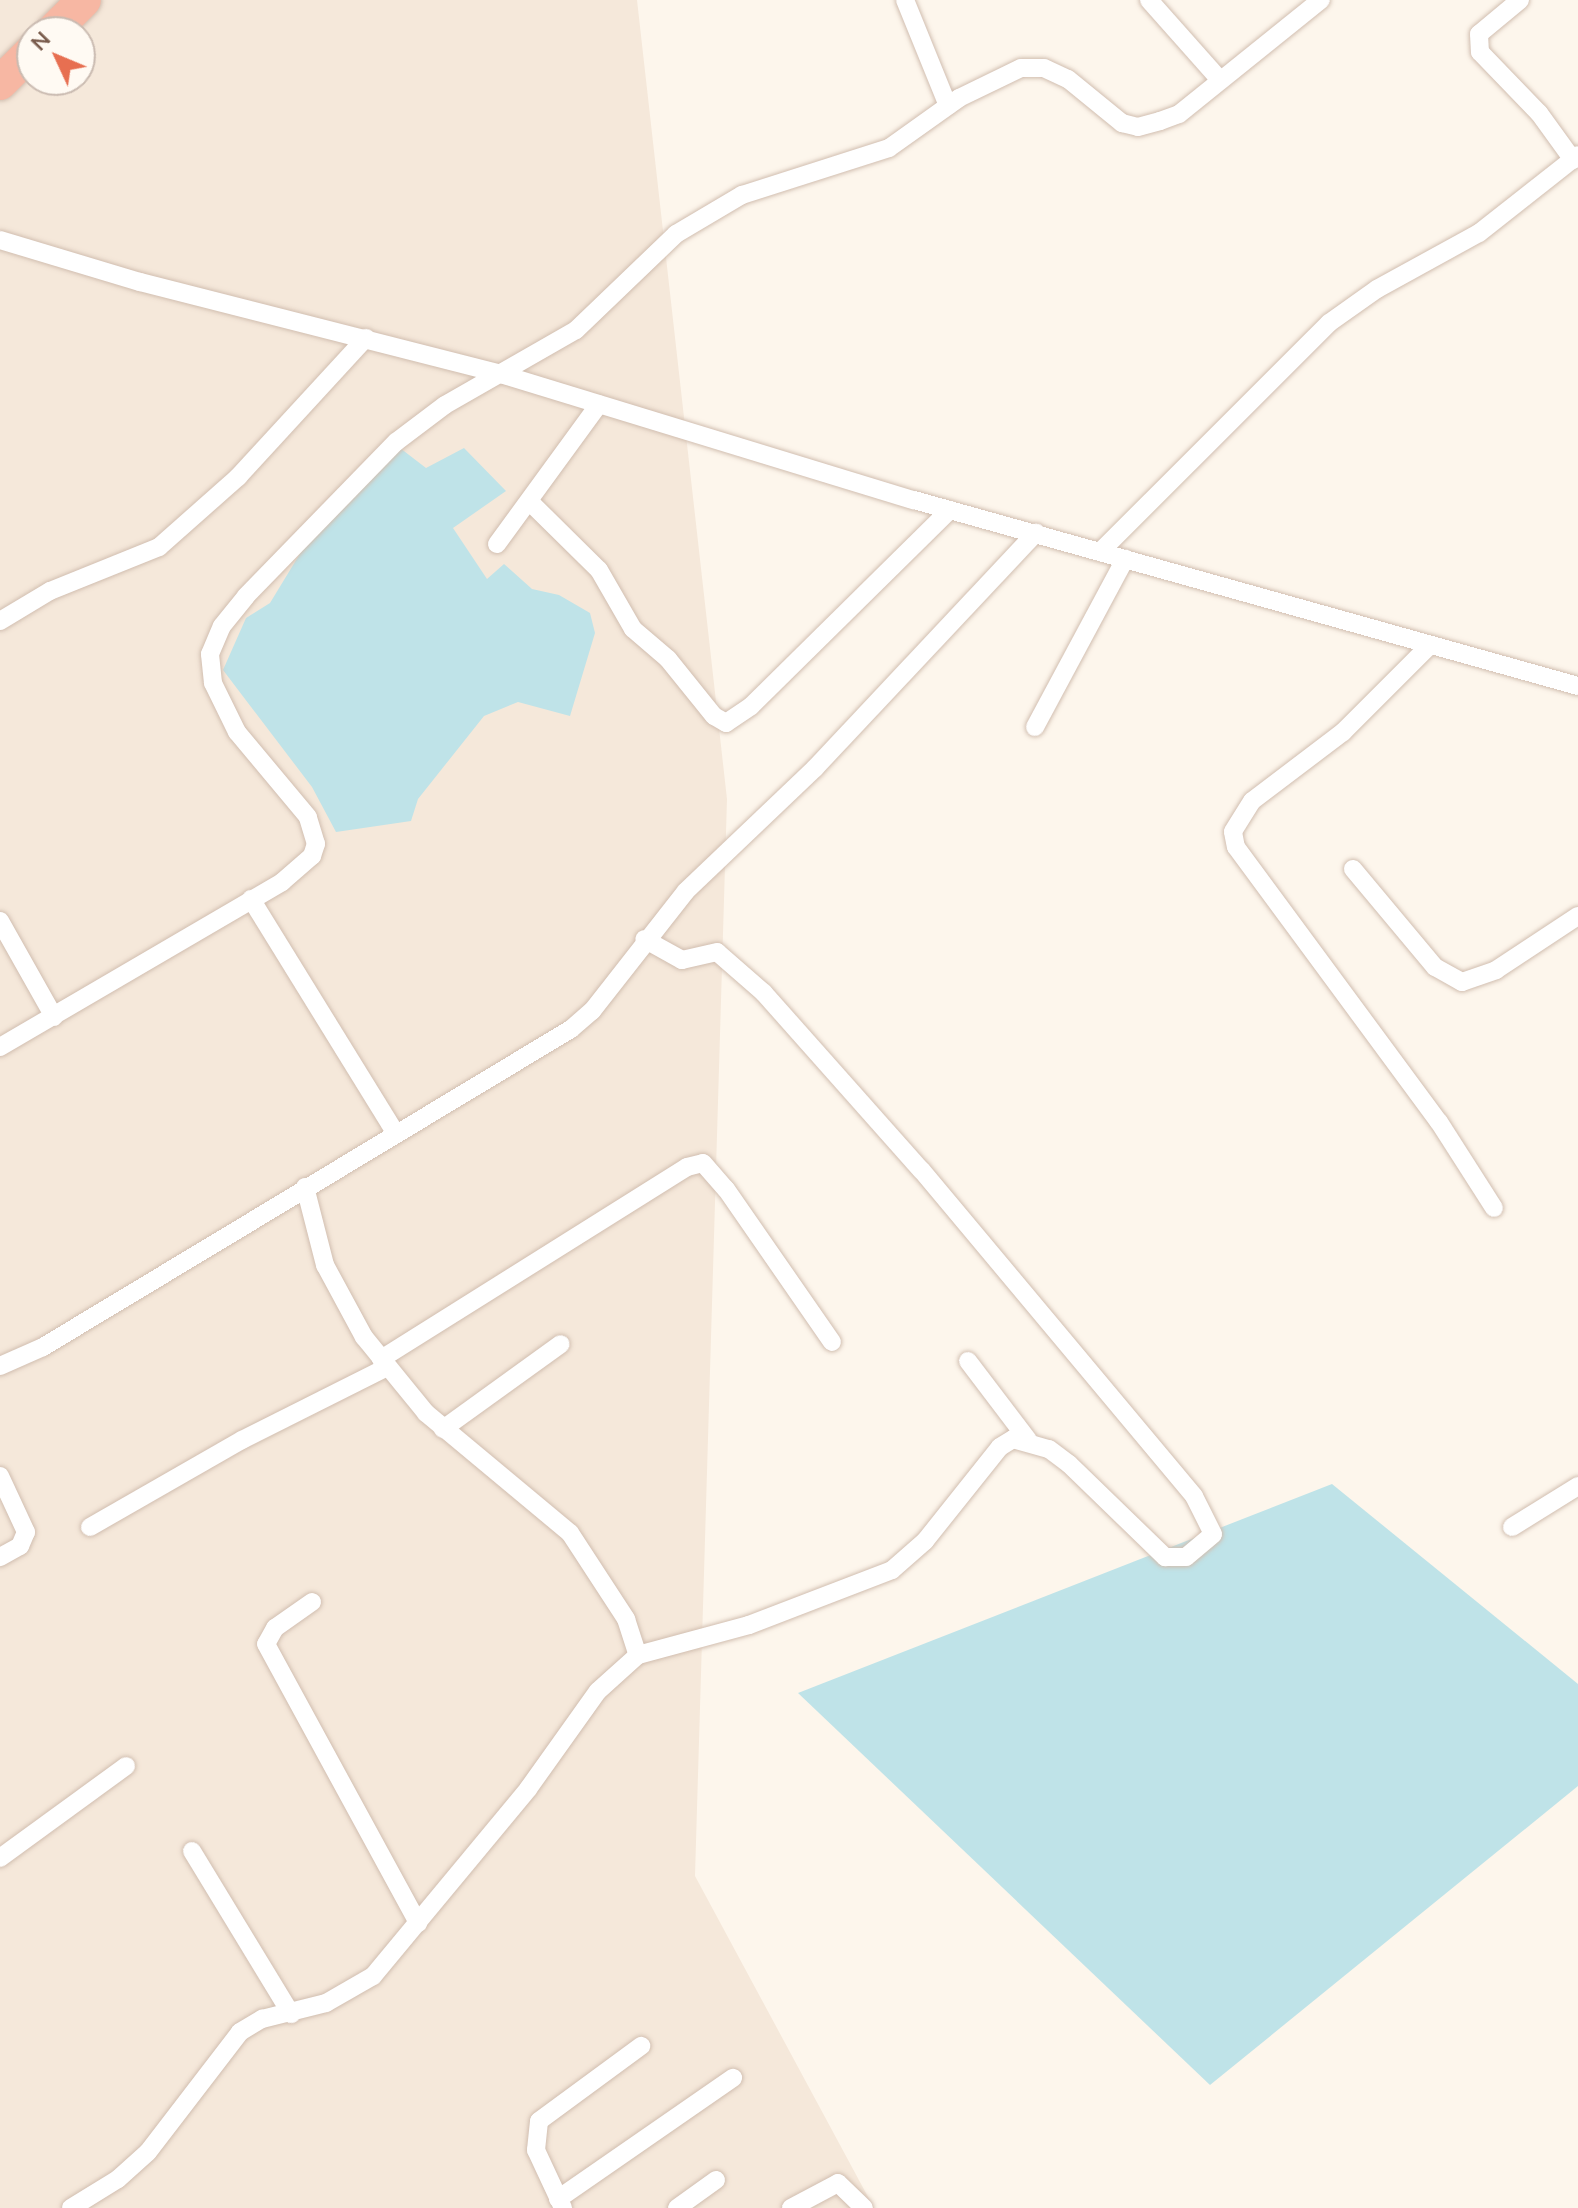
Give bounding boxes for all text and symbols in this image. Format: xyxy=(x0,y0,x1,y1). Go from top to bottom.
north arrow xyxy=(16,16,96,96)
text: N xyxy=(24,25,56,56)

